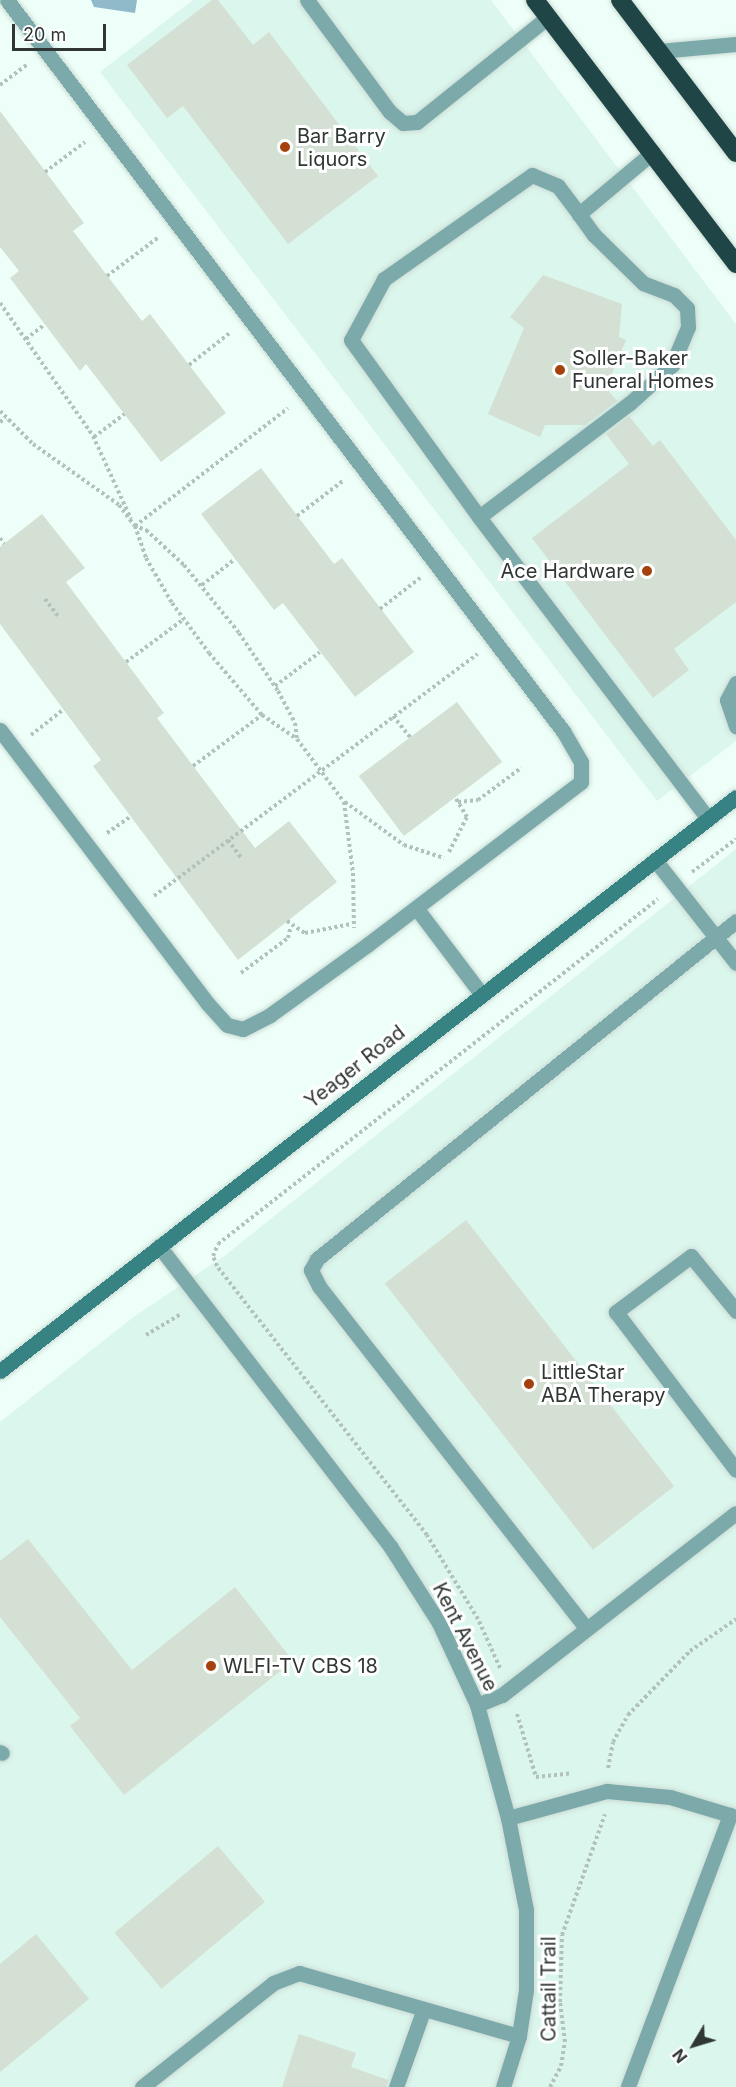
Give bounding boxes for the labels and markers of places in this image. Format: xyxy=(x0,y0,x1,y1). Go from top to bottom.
place label: Bar Barry Liquors xyxy=(297,124,386,171)
marker: Bar Barry Liquors xyxy=(278,140,292,154)
place label: Soller-Baker Funeral Homes xyxy=(572,346,714,393)
marker: Soller-Baker Funeral Homes xyxy=(553,363,567,377)
place label: Ace Hardware xyxy=(500,559,635,583)
marker: Ace Hardware xyxy=(640,564,654,578)
place label: LittleStar ABA Therapy xyxy=(541,1360,666,1407)
marker: LittleStar ABA Therapy xyxy=(522,1377,536,1391)
place label: WLFI-TV CBS 18 xyxy=(223,1654,378,1678)
marker: WLFI-TV CBS 18 xyxy=(204,1659,218,1673)

